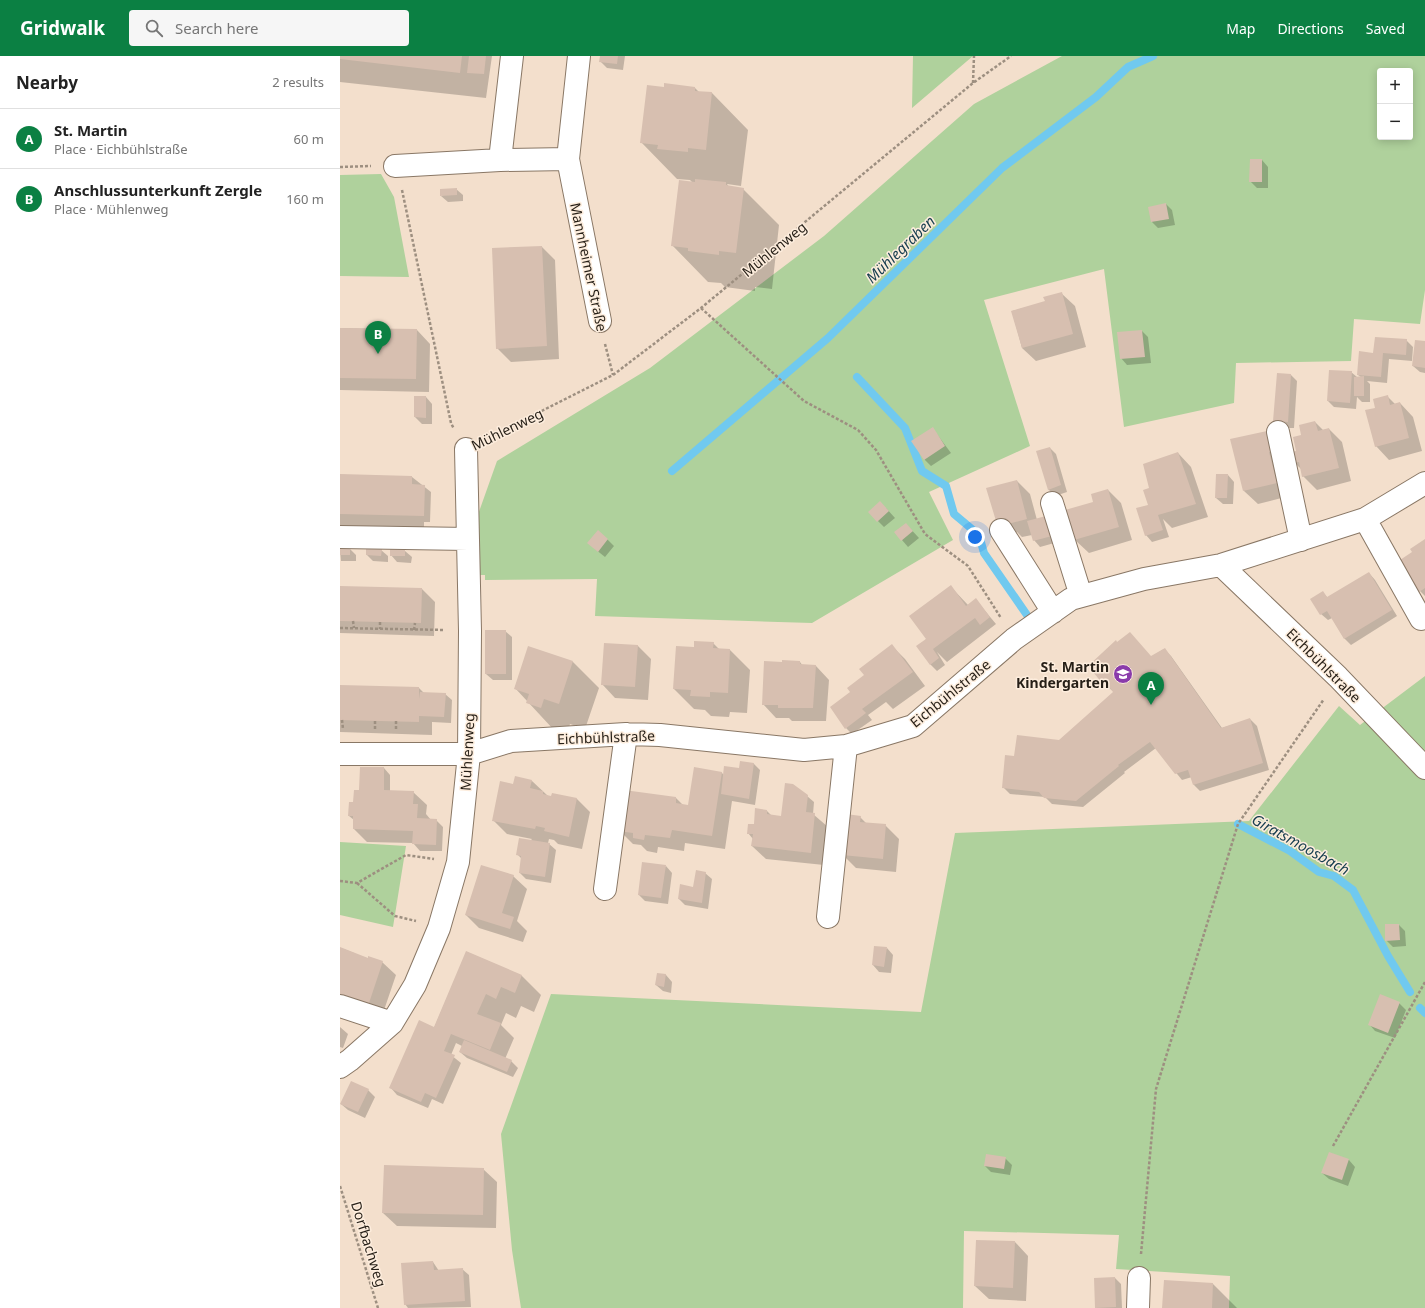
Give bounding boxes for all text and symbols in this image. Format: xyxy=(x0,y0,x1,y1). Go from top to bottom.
search box xyxy=(129,10,409,46)
text: Gridwalk xyxy=(20,15,105,41)
icon: search xyxy=(143,17,165,39)
text: Search here xyxy=(175,18,259,38)
text: Map xyxy=(1226,19,1255,38)
text: Directions xyxy=(1277,19,1344,38)
text: Saved xyxy=(1366,19,1405,38)
map controls xyxy=(1377,68,1413,140)
button: + xyxy=(1377,68,1413,104)
text: Nearby xyxy=(16,71,78,94)
text: 2 results xyxy=(272,73,324,91)
button: − xyxy=(1377,104,1413,140)
text: St. Martin xyxy=(54,120,127,140)
text: A xyxy=(25,130,34,148)
text: 60 m xyxy=(294,130,324,148)
text: Place · Eichbühlstraße xyxy=(54,140,187,158)
text: Anschlussunterkunft Zergle xyxy=(54,180,262,200)
text: B xyxy=(25,190,33,208)
text: 160 m xyxy=(286,190,324,208)
text: Place · Mühlenweg xyxy=(54,200,168,218)
street label: Mannheimer Straße xyxy=(566,201,612,333)
water label: Mühlegraben xyxy=(861,211,939,287)
street label: Mühlenweg xyxy=(738,217,810,281)
pin: B xyxy=(365,321,391,354)
street label: Mühlenweg xyxy=(468,403,546,455)
your location xyxy=(965,527,985,547)
street label: Eichbühlstraße xyxy=(1283,624,1365,706)
street label: Eichbühlstraße xyxy=(906,655,994,731)
place label: St. Martin Kindergarten xyxy=(1016,657,1109,692)
school or university icon: St. Martin Kindergarten xyxy=(1112,663,1134,685)
pin: A xyxy=(1138,672,1164,705)
street label: Mühlenweg xyxy=(455,713,479,791)
street label: Eichbühlstraße xyxy=(557,726,655,748)
water label: Giratsmoosbach xyxy=(1249,809,1353,879)
street label: Dorfbachweg xyxy=(347,1199,391,1289)

